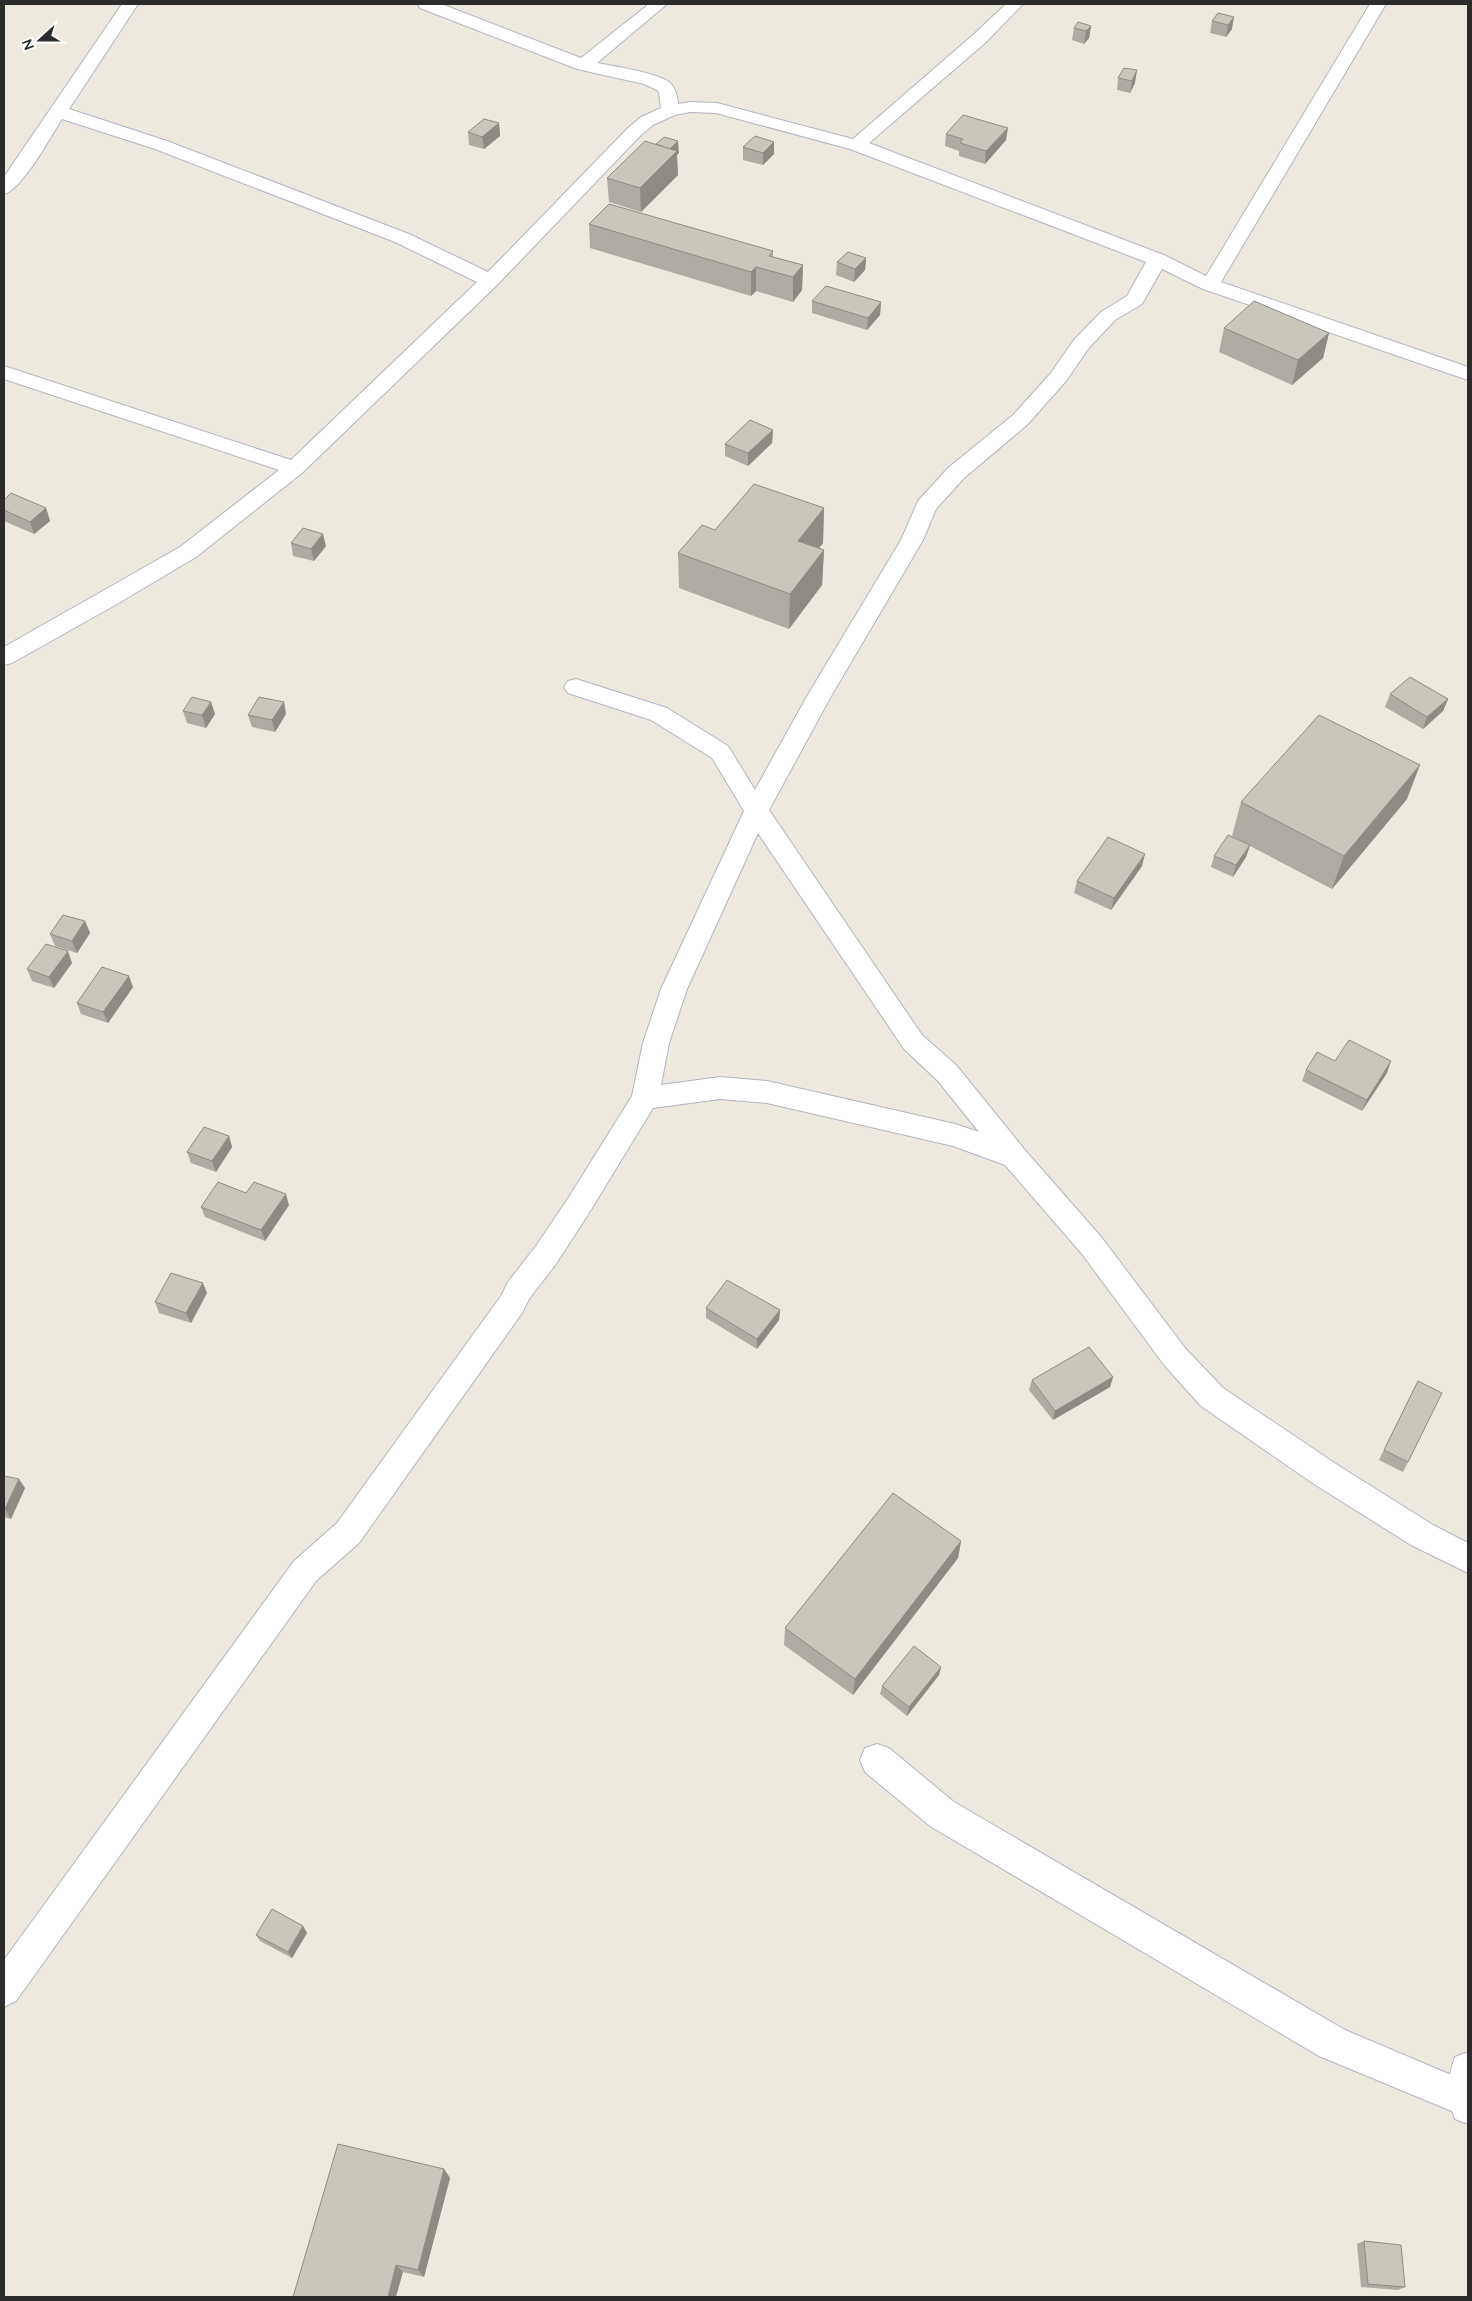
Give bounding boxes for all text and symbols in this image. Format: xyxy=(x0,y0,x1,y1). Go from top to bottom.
north arrow xyxy=(15,15,65,65)
text: N xyxy=(18,36,39,53)

